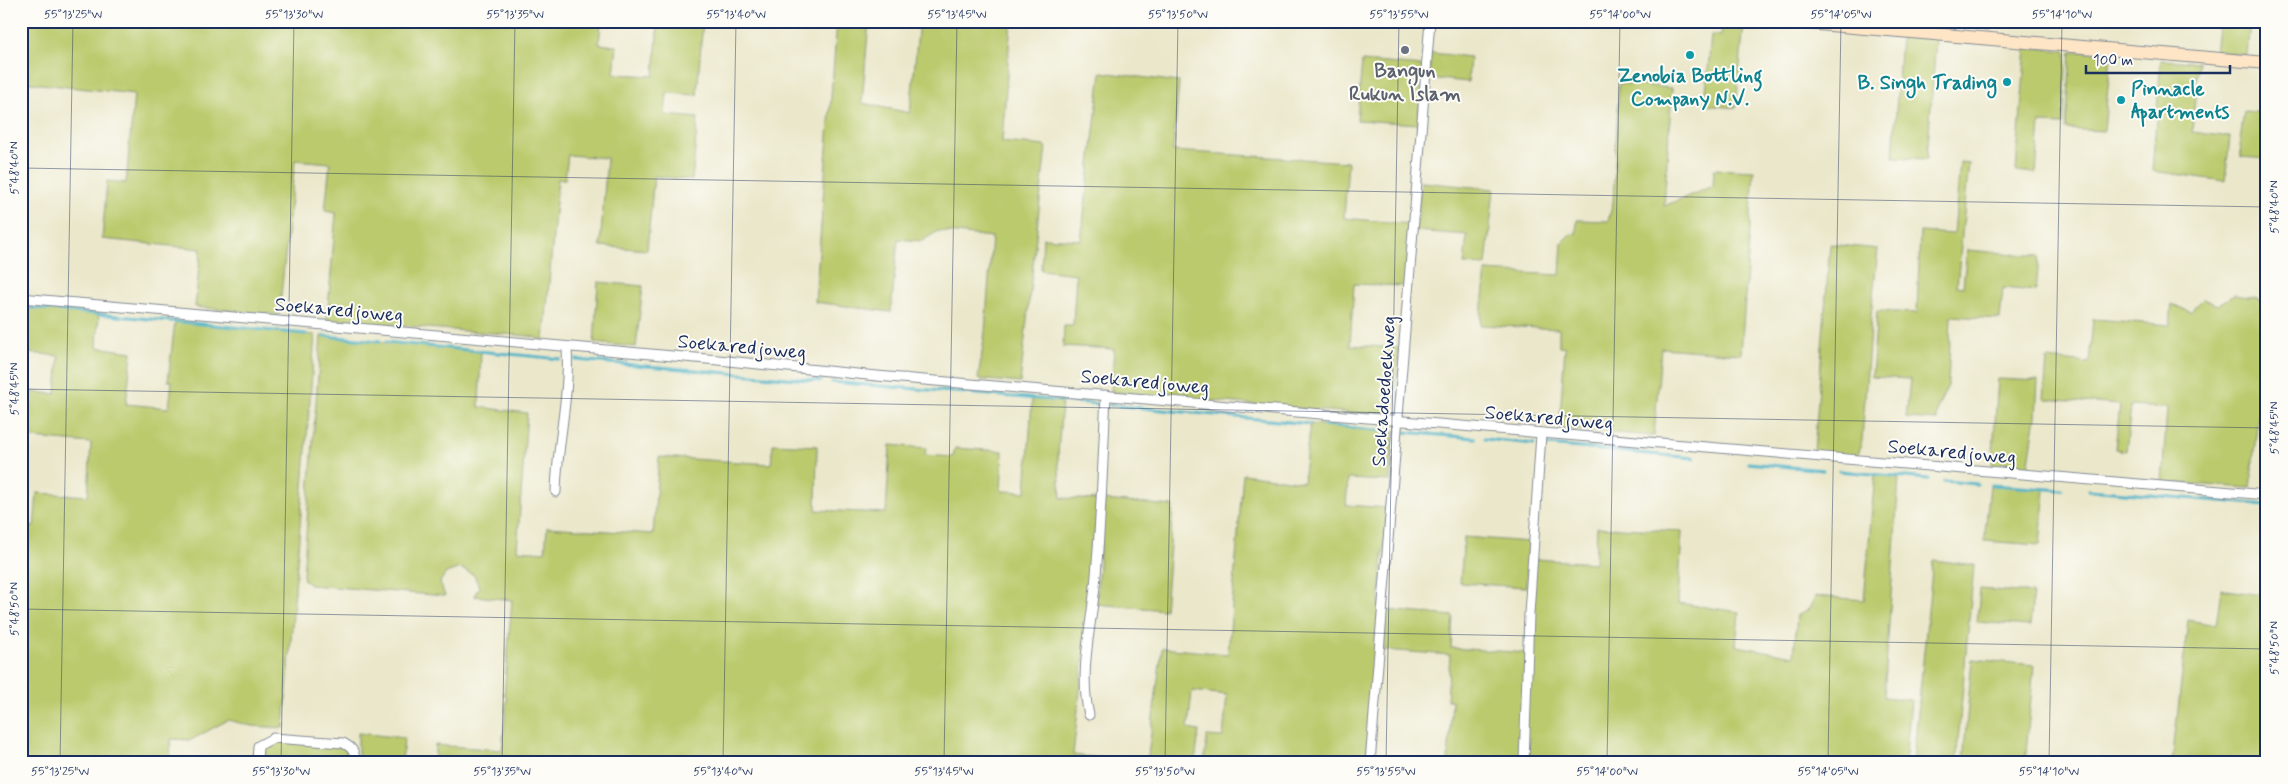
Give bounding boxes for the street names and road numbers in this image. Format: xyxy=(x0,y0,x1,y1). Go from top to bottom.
street label: Soekaredjoweg xyxy=(274,291,404,330)
street label: Soekadoedoekweg xyxy=(1366,315,1403,468)
street label: Soekaredjoweg xyxy=(677,328,807,367)
street label: Soekaredjoweg xyxy=(1080,363,1210,402)
street label: Soekaredjoweg xyxy=(1484,399,1614,438)
street label: Soekaredjoweg xyxy=(1887,433,2017,472)

